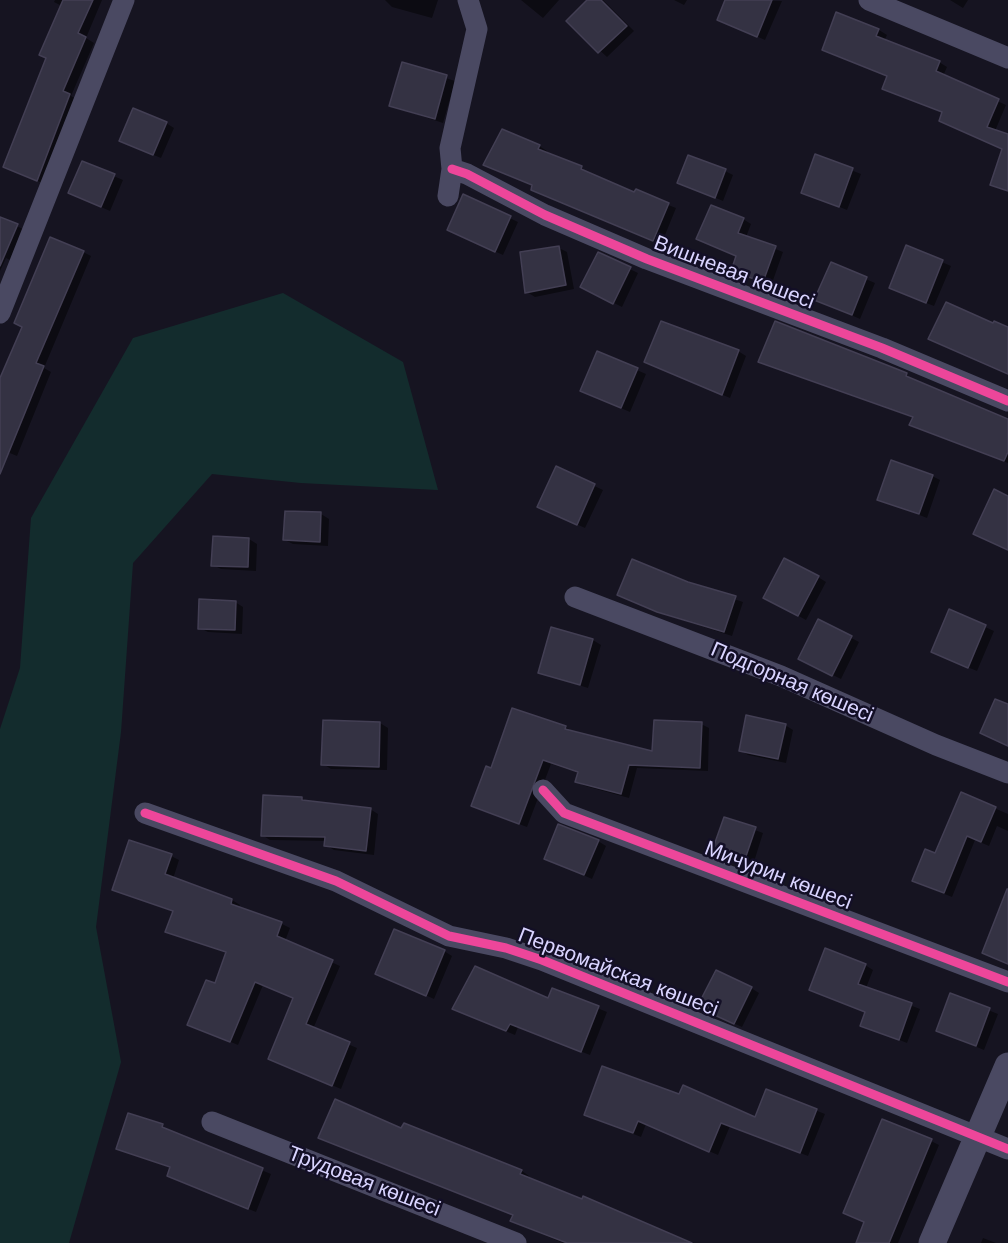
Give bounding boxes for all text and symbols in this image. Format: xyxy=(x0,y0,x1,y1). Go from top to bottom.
street label: Вишневая көшесі xyxy=(650,231,818,315)
street label: Подгорная көшесі xyxy=(707,637,877,729)
street label: Мичурин көшесі xyxy=(701,836,855,916)
street label: Первомайская көшесі xyxy=(514,923,722,1023)
street label: Трудовая көшесі xyxy=(284,1141,444,1223)

